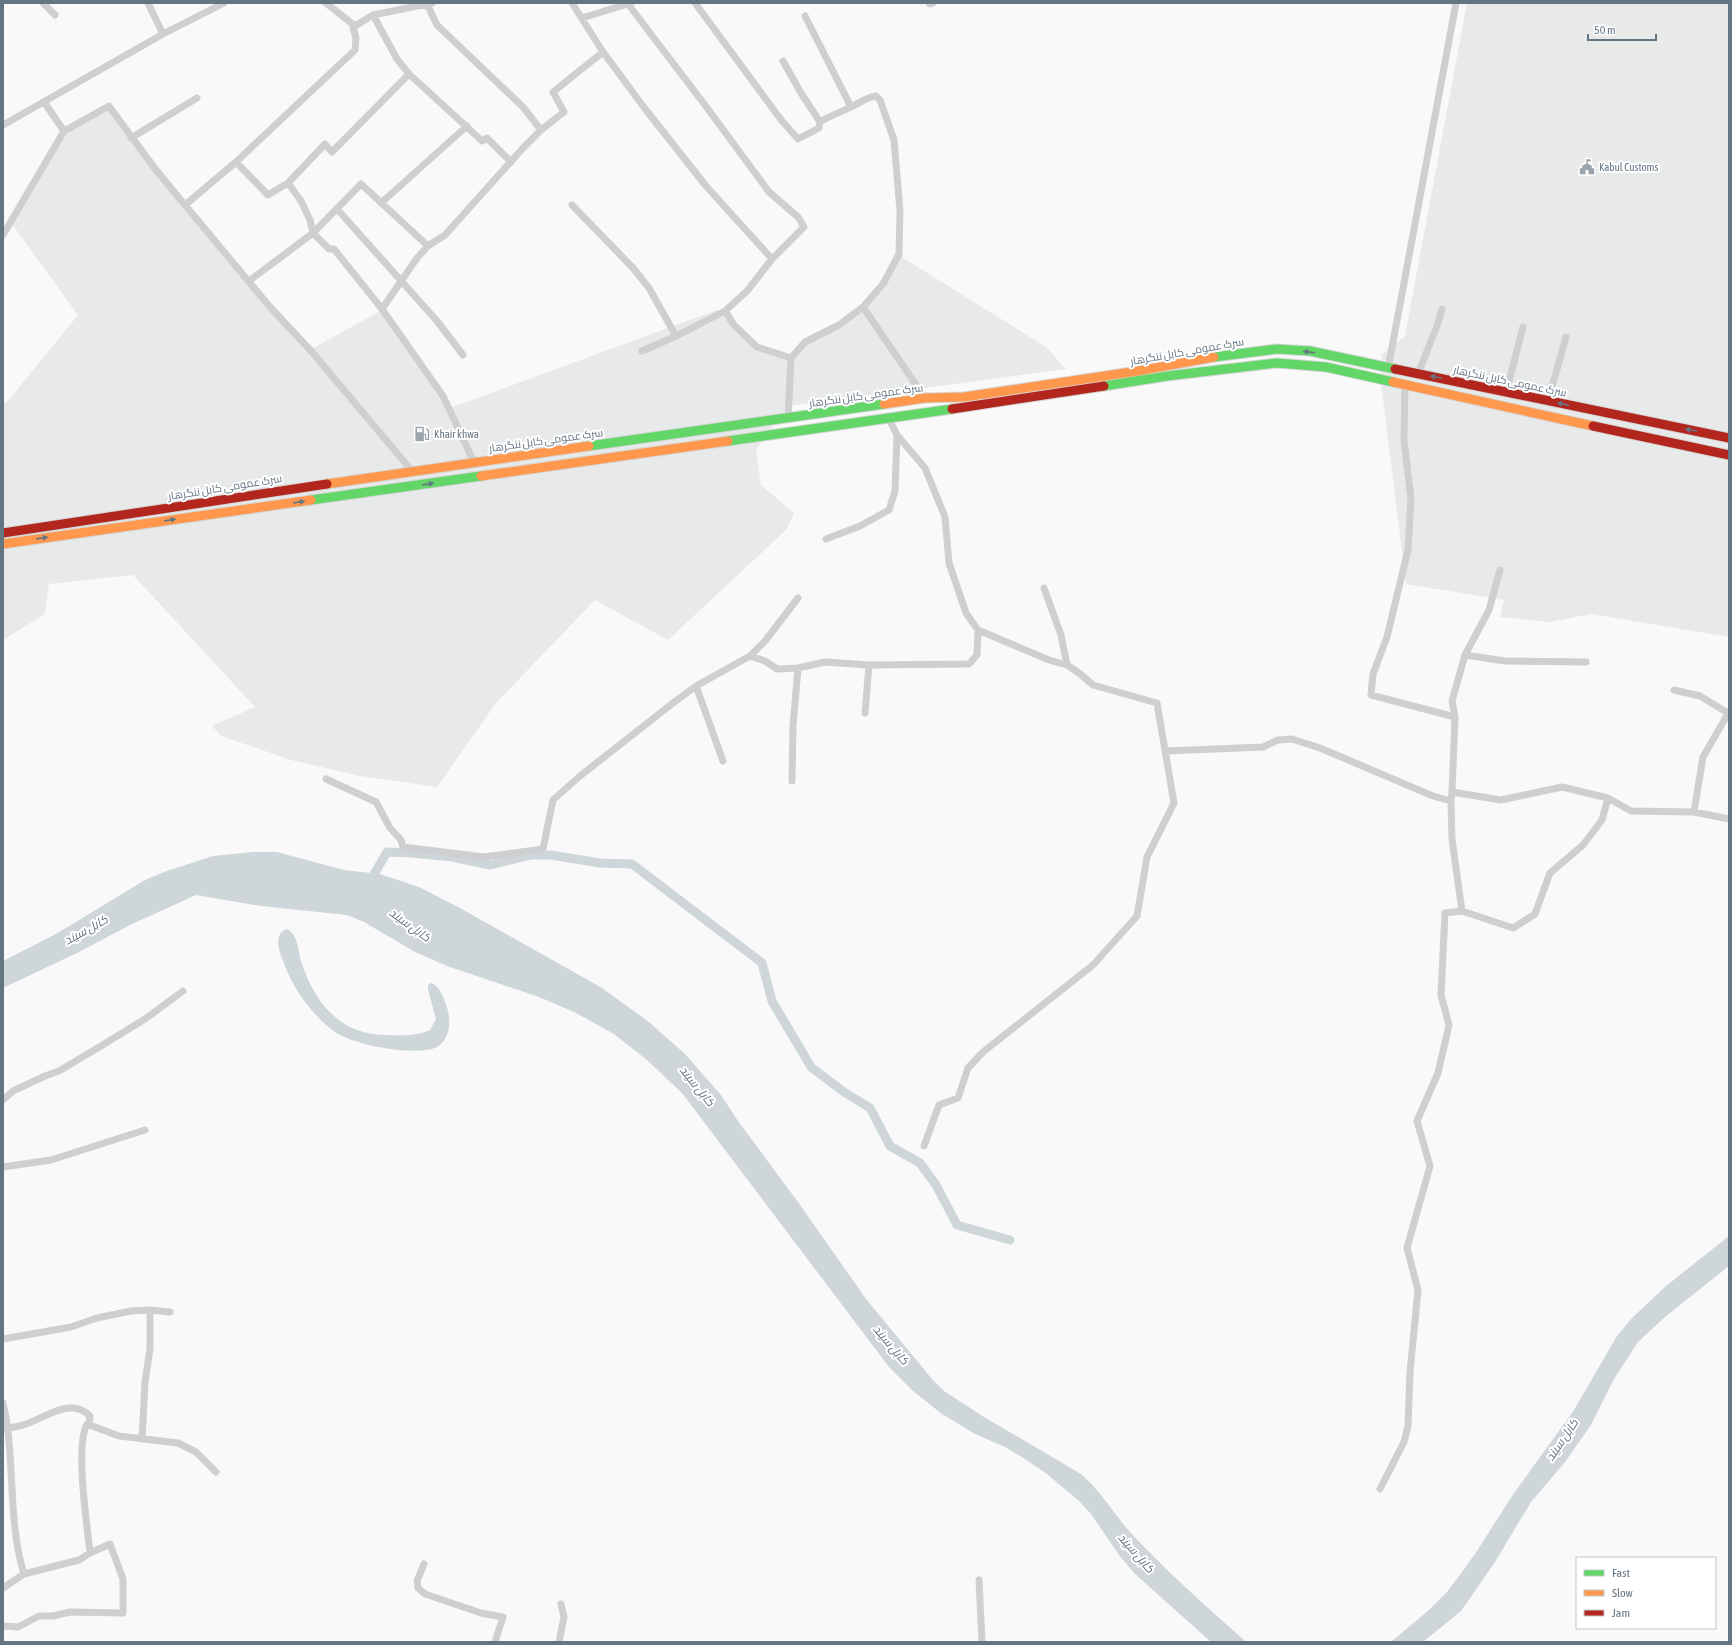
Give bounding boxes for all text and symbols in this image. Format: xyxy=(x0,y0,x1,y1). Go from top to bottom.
scale bar xyxy=(1588,16,1656,42)
text: 50 m xyxy=(1594,23,1616,37)
public building icon: Kabul Customs xyxy=(1578,158,1596,176)
place label: Kabul Customs xyxy=(1599,161,1659,173)
street label: سرک عمومی کابل ننگرهار xyxy=(1128,335,1245,368)
one-way arrow xyxy=(1303,349,1315,355)
street label: سرک عمومی کابل ننگرهار xyxy=(1451,363,1568,400)
one-way arrow xyxy=(1430,374,1442,380)
street label: سرک عمومی کابل ننگرهار xyxy=(807,381,924,410)
one-way arrow xyxy=(1557,401,1570,407)
fuel station icon: Khair khwa xyxy=(413,425,431,443)
street label: سرک عمومی کابل ننگرهار xyxy=(487,426,604,455)
one-way arrow xyxy=(1685,427,1697,433)
place label: Khair khwa xyxy=(434,428,479,440)
street label: سرک عمومی کابل ننگرهار xyxy=(166,472,283,503)
one-way arrow xyxy=(422,481,434,487)
one-way arrow xyxy=(293,499,305,505)
one-way arrow xyxy=(164,517,176,523)
one-way arrow xyxy=(36,535,48,541)
water label: کابل سيند xyxy=(387,905,434,945)
water label: کابل سيند xyxy=(62,912,111,948)
water label: کابل سيند xyxy=(677,1063,718,1109)
water label: کابل سيند xyxy=(870,1322,912,1368)
water label: کابل سيند xyxy=(1543,1416,1581,1464)
water label: کابل سيند xyxy=(1115,1530,1157,1576)
legend xyxy=(1576,1557,1716,1629)
text: Fast xyxy=(1612,1566,1630,1580)
text: Slow xyxy=(1612,1586,1633,1600)
text: Jam xyxy=(1612,1606,1630,1620)

